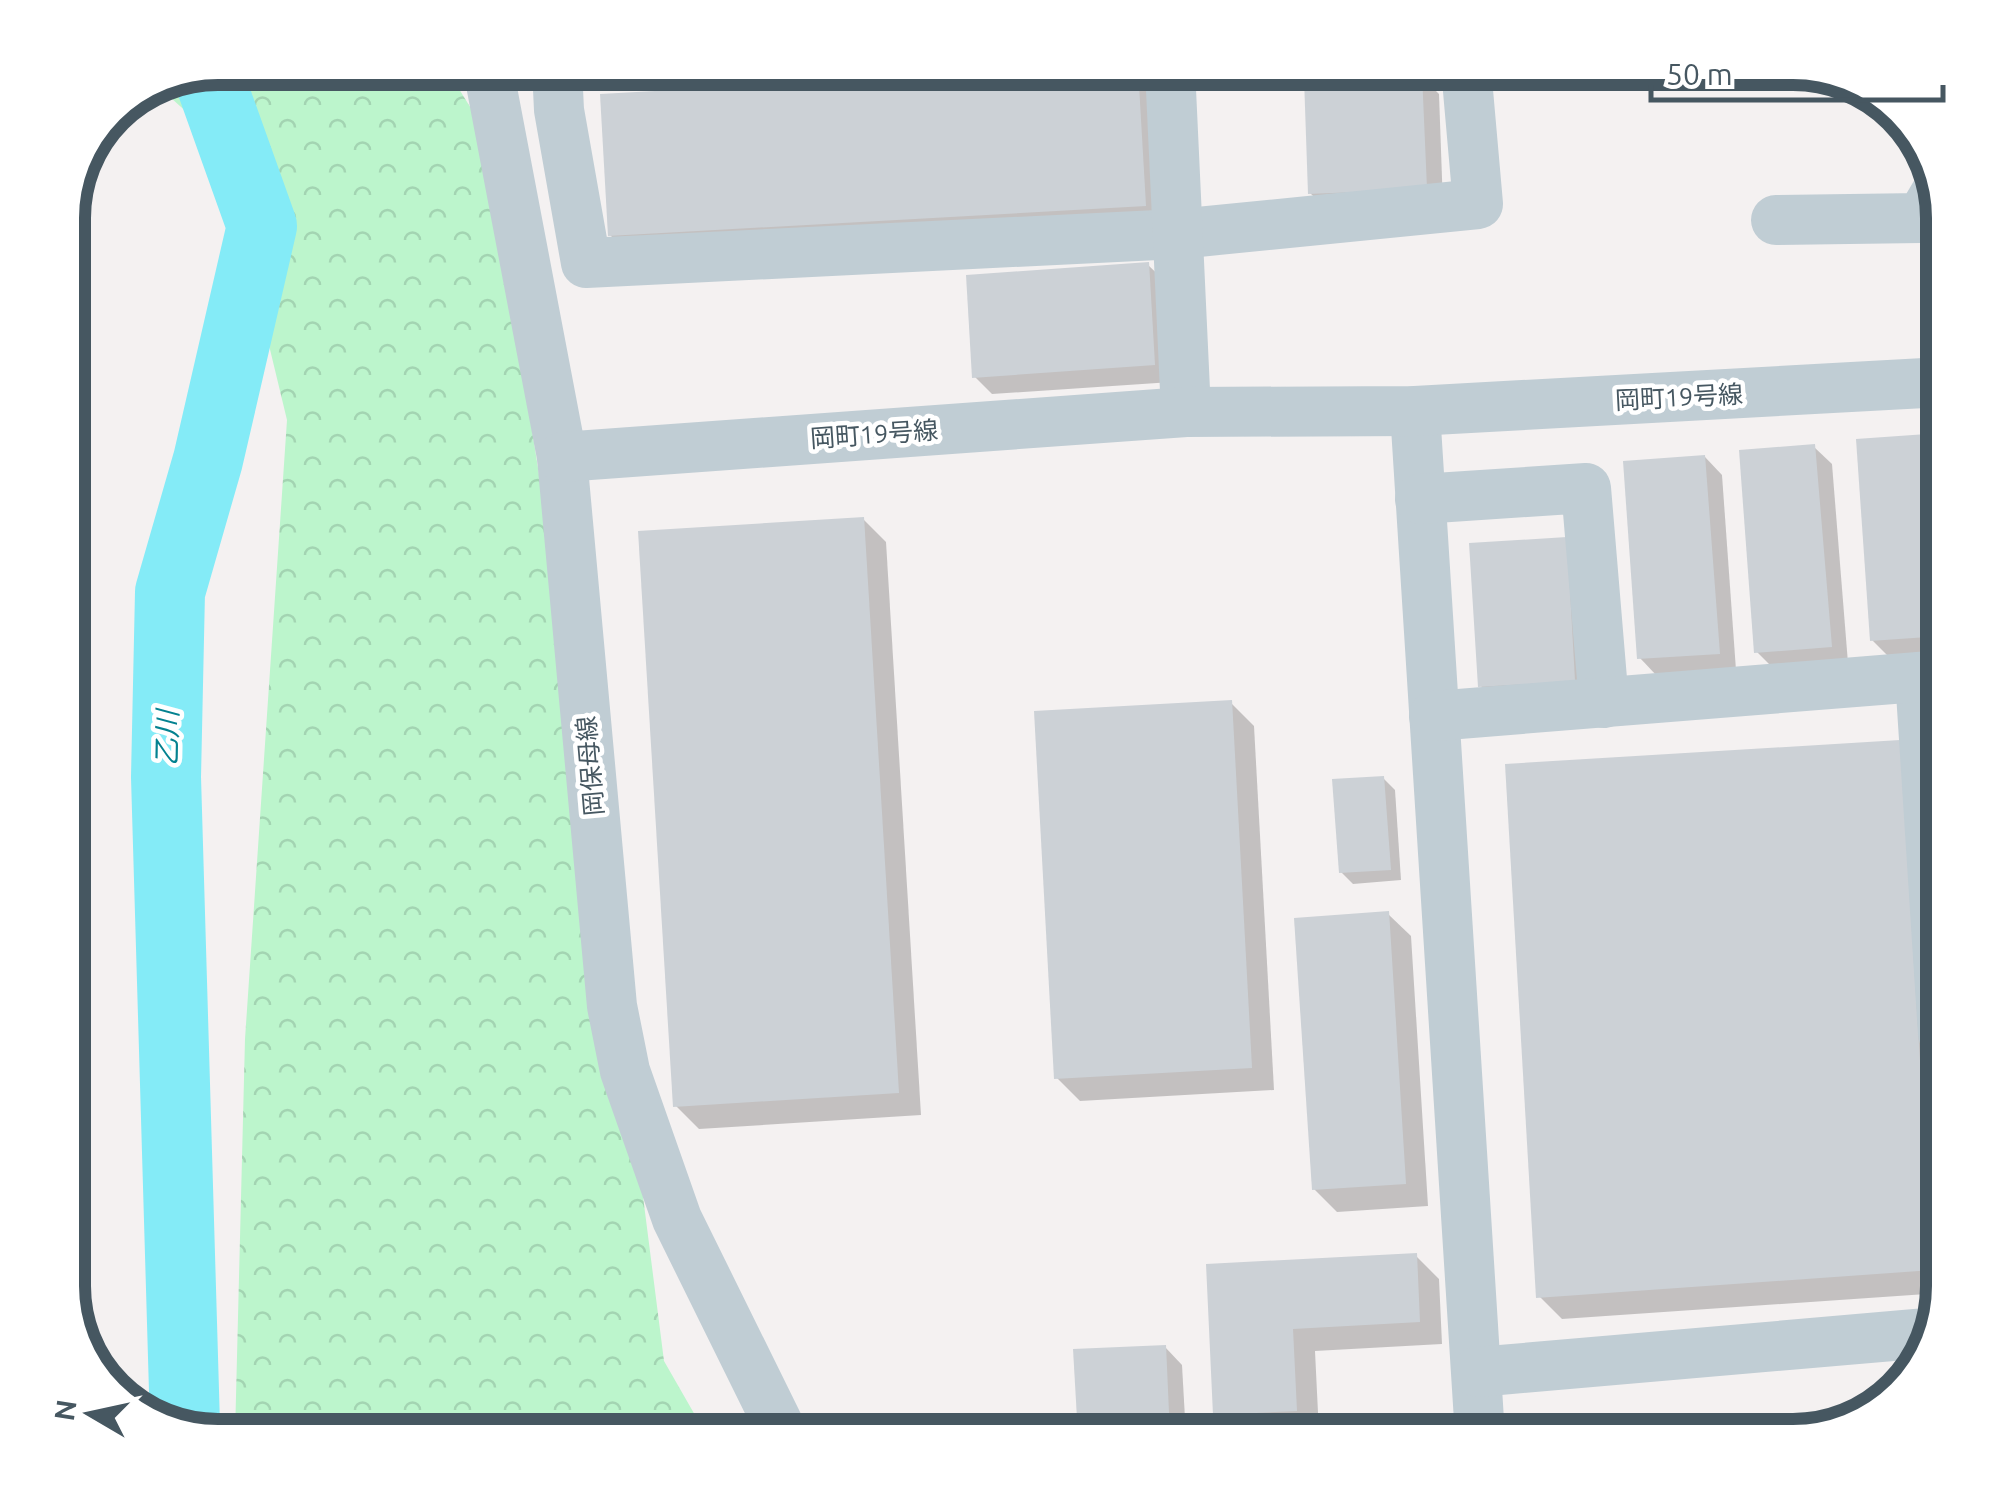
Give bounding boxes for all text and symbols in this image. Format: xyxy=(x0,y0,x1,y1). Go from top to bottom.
scale bar xyxy=(1651,40,1944,102)
text: 50 m xyxy=(1666,57,1733,91)
street label: 岡町19号線 xyxy=(1614,380,1744,414)
street label: 岡町19号線 xyxy=(809,416,939,452)
water label: 乙川 xyxy=(151,707,183,766)
street label: 岡保母線 xyxy=(572,715,608,817)
north arrow xyxy=(40,1364,140,1464)
text: N xyxy=(48,1397,82,1423)

